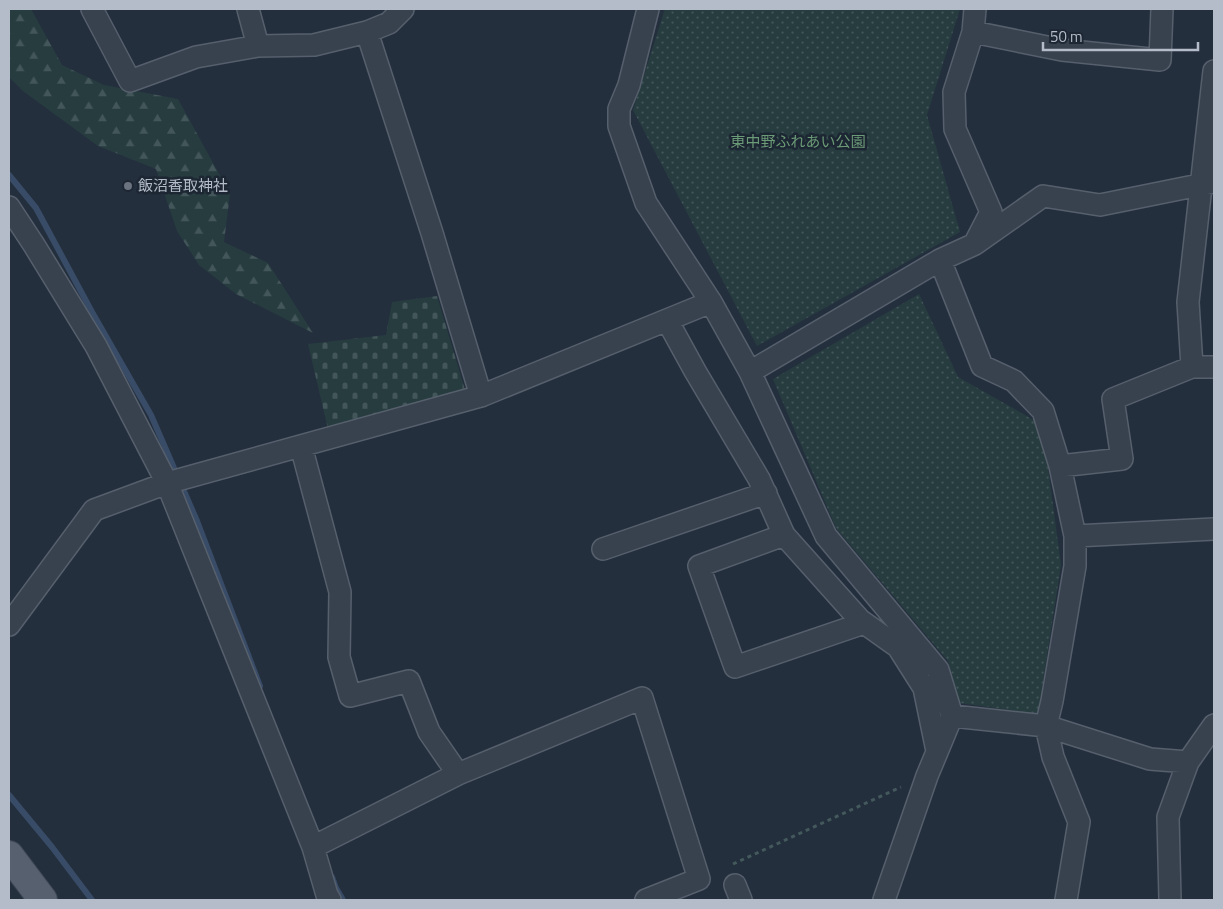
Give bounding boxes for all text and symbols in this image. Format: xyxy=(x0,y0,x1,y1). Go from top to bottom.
scale bar xyxy=(1043,20,1198,52)
text: 50 m xyxy=(1050,25,1083,48)
park label: 東中野ふれあい公園 xyxy=(730,130,866,153)
place label: 飯沼香取神社 xyxy=(138,174,228,197)
marker: 飯沼香取神社 xyxy=(122,180,134,192)

